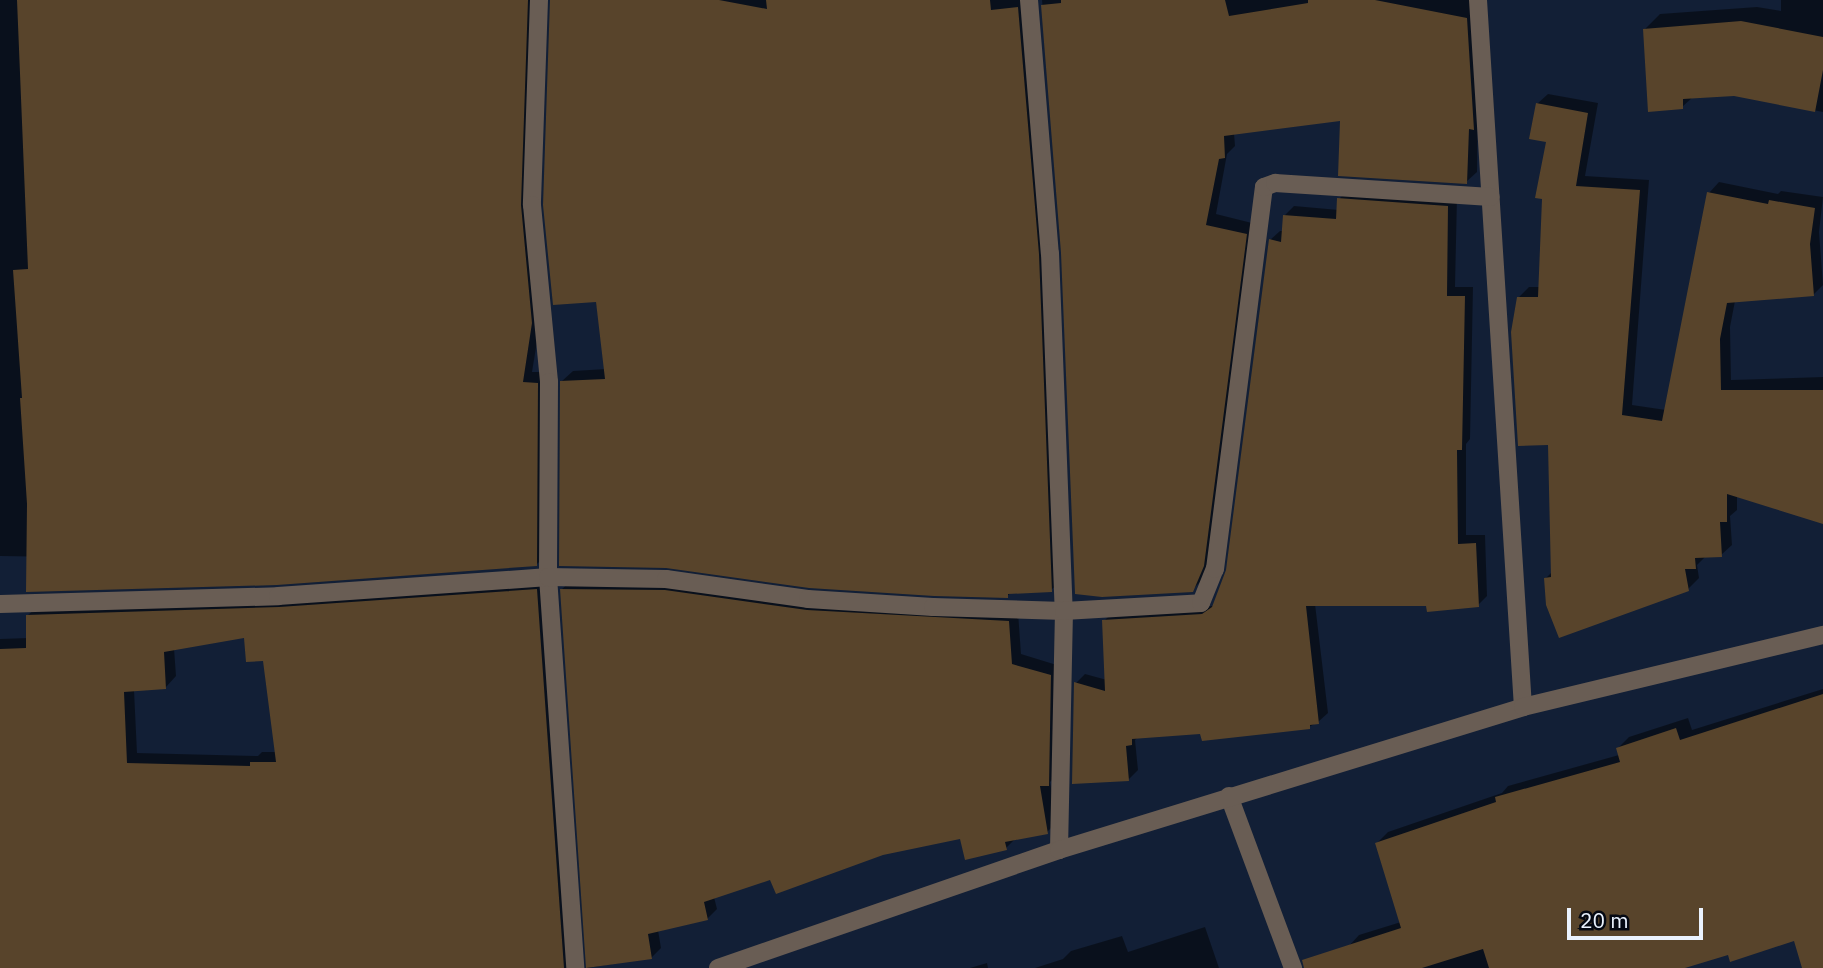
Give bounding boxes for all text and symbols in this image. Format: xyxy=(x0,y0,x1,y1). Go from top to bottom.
scale bar xyxy=(1571,894,1708,938)
text: 20 m xyxy=(1580,906,1629,934)

